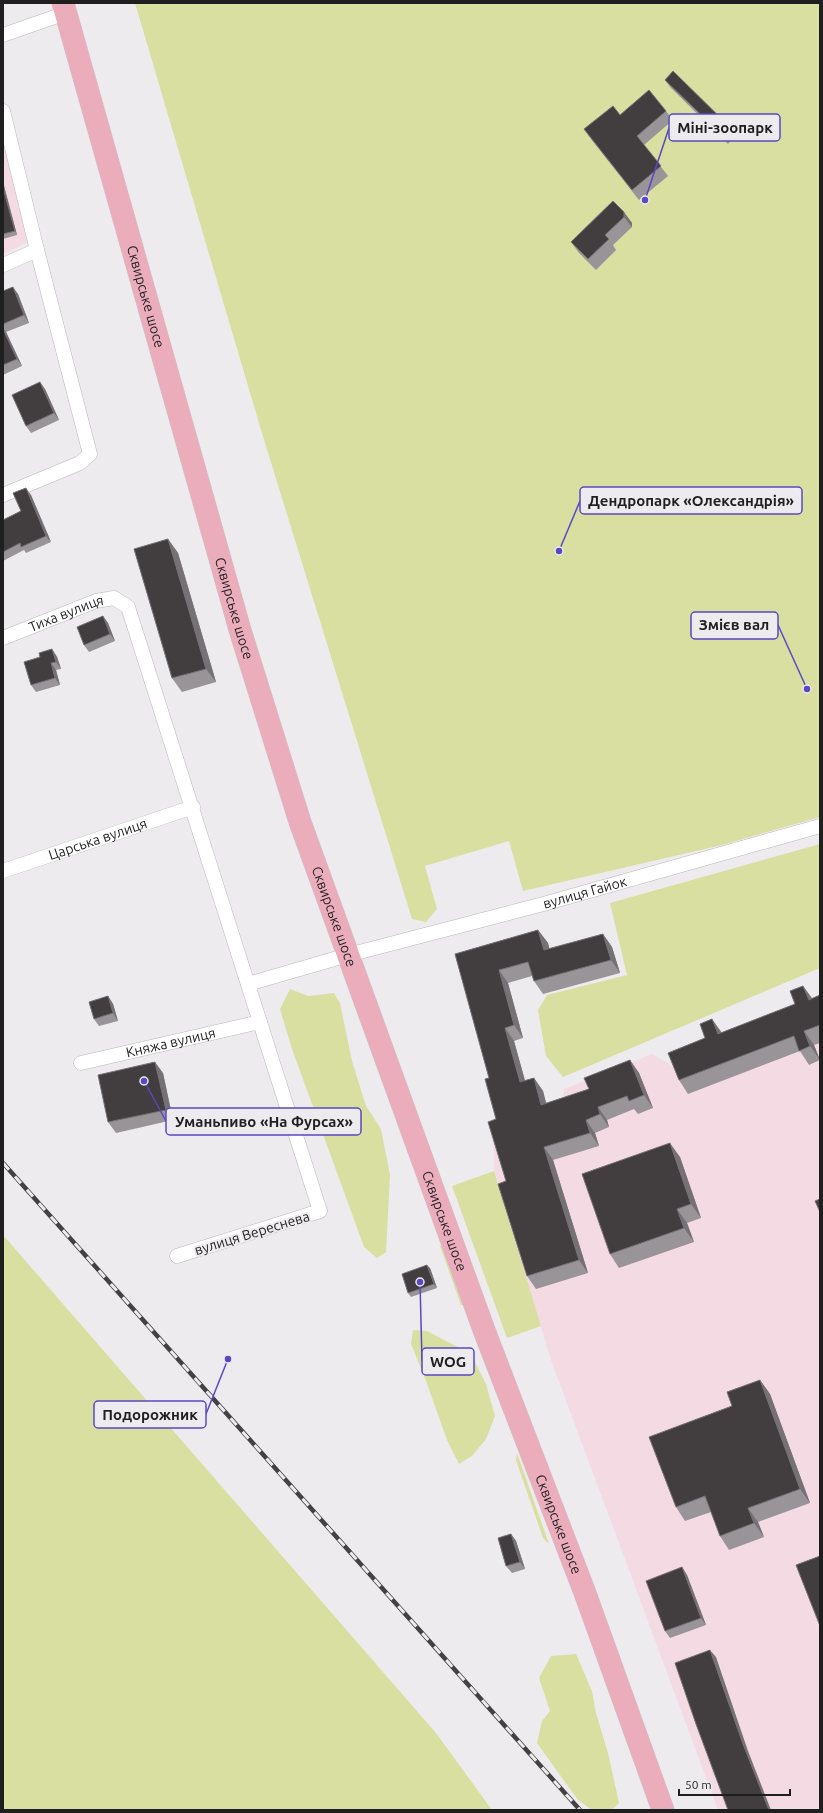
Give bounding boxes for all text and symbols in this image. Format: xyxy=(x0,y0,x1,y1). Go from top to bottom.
callout: Міні-зоопарк xyxy=(669,114,780,141)
text: Міні-зоопарк xyxy=(677,119,773,136)
street label: Сквирське шосе xyxy=(124,244,168,350)
callout: Дендропарк «Олександрія» xyxy=(580,487,802,514)
text: Дендропарк «Олександрія» xyxy=(588,492,795,509)
street label: Сквирське шосе xyxy=(212,555,257,661)
street label: Тиха вулиця xyxy=(26,592,105,635)
callout: Змієв вал xyxy=(691,612,778,639)
text: Змієв вал xyxy=(699,616,769,633)
street label: Царська вулиця xyxy=(46,815,149,863)
street label: Сквирське шосе xyxy=(309,864,360,969)
street label: вулиця Гайок xyxy=(541,873,628,912)
street label: Княжа вулиця xyxy=(124,1024,217,1060)
callout: Уманьпиво «На Фурсах» xyxy=(166,1108,361,1135)
text: Уманьпиво «На Фурсах» xyxy=(175,1113,354,1130)
street label: Сквирське шосе xyxy=(419,1169,470,1273)
street label: вулиця Вереснева xyxy=(193,1208,311,1258)
callout: WOG xyxy=(422,1348,474,1375)
text: WOG xyxy=(430,1353,466,1370)
callout: Подорожник xyxy=(94,1401,206,1428)
text: Подорожник xyxy=(102,1406,198,1423)
street label: Сквирське шосе xyxy=(532,1472,585,1576)
scale bar xyxy=(679,1771,790,1797)
text: 50 m xyxy=(685,1778,712,1791)

